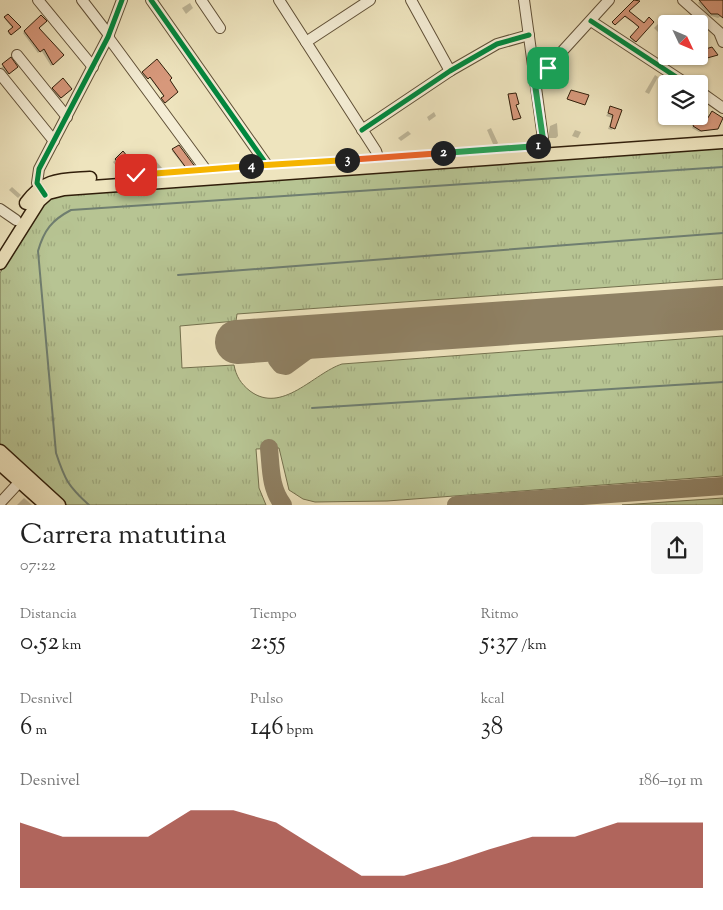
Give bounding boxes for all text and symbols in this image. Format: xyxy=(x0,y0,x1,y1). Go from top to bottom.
north arrow xyxy=(658,15,708,65)
map controls xyxy=(658,15,708,125)
pin xyxy=(527,47,569,89)
icon: arrive xyxy=(534,54,562,82)
button: layers xyxy=(658,75,708,125)
pin: 1 xyxy=(526,134,550,158)
text: 1 xyxy=(536,136,541,156)
pin: 2 xyxy=(430,140,456,166)
text: 2 xyxy=(440,143,447,163)
pin: 3 xyxy=(334,148,360,172)
text: 3 xyxy=(345,150,350,170)
pin xyxy=(115,154,157,196)
pin: 4 xyxy=(238,154,264,178)
text: 4 xyxy=(248,156,255,176)
icon: check xyxy=(122,161,150,189)
text: Carrera matutina xyxy=(20,516,227,556)
button: share xyxy=(651,522,703,574)
text: 07:22 xyxy=(20,555,56,578)
text: Distancia xyxy=(20,605,77,625)
text: Tiempo xyxy=(250,605,297,625)
text: Ritmo xyxy=(481,605,519,625)
text: 0.52 xyxy=(20,625,59,661)
text: 2:55 xyxy=(250,625,286,661)
text: 5:37 xyxy=(481,625,518,661)
text: km xyxy=(59,636,81,656)
text: /km xyxy=(518,636,547,656)
text: Desnivel xyxy=(20,690,73,710)
text: Pulso xyxy=(250,690,283,710)
text: kcal xyxy=(481,690,505,710)
text: 6 xyxy=(20,710,32,746)
text: 146 xyxy=(250,710,284,746)
text: 38 xyxy=(481,710,503,746)
text: m xyxy=(32,721,47,741)
text: bpm xyxy=(284,721,314,741)
text: Desnivel xyxy=(20,770,80,793)
text: 186–191 m xyxy=(639,770,703,793)

